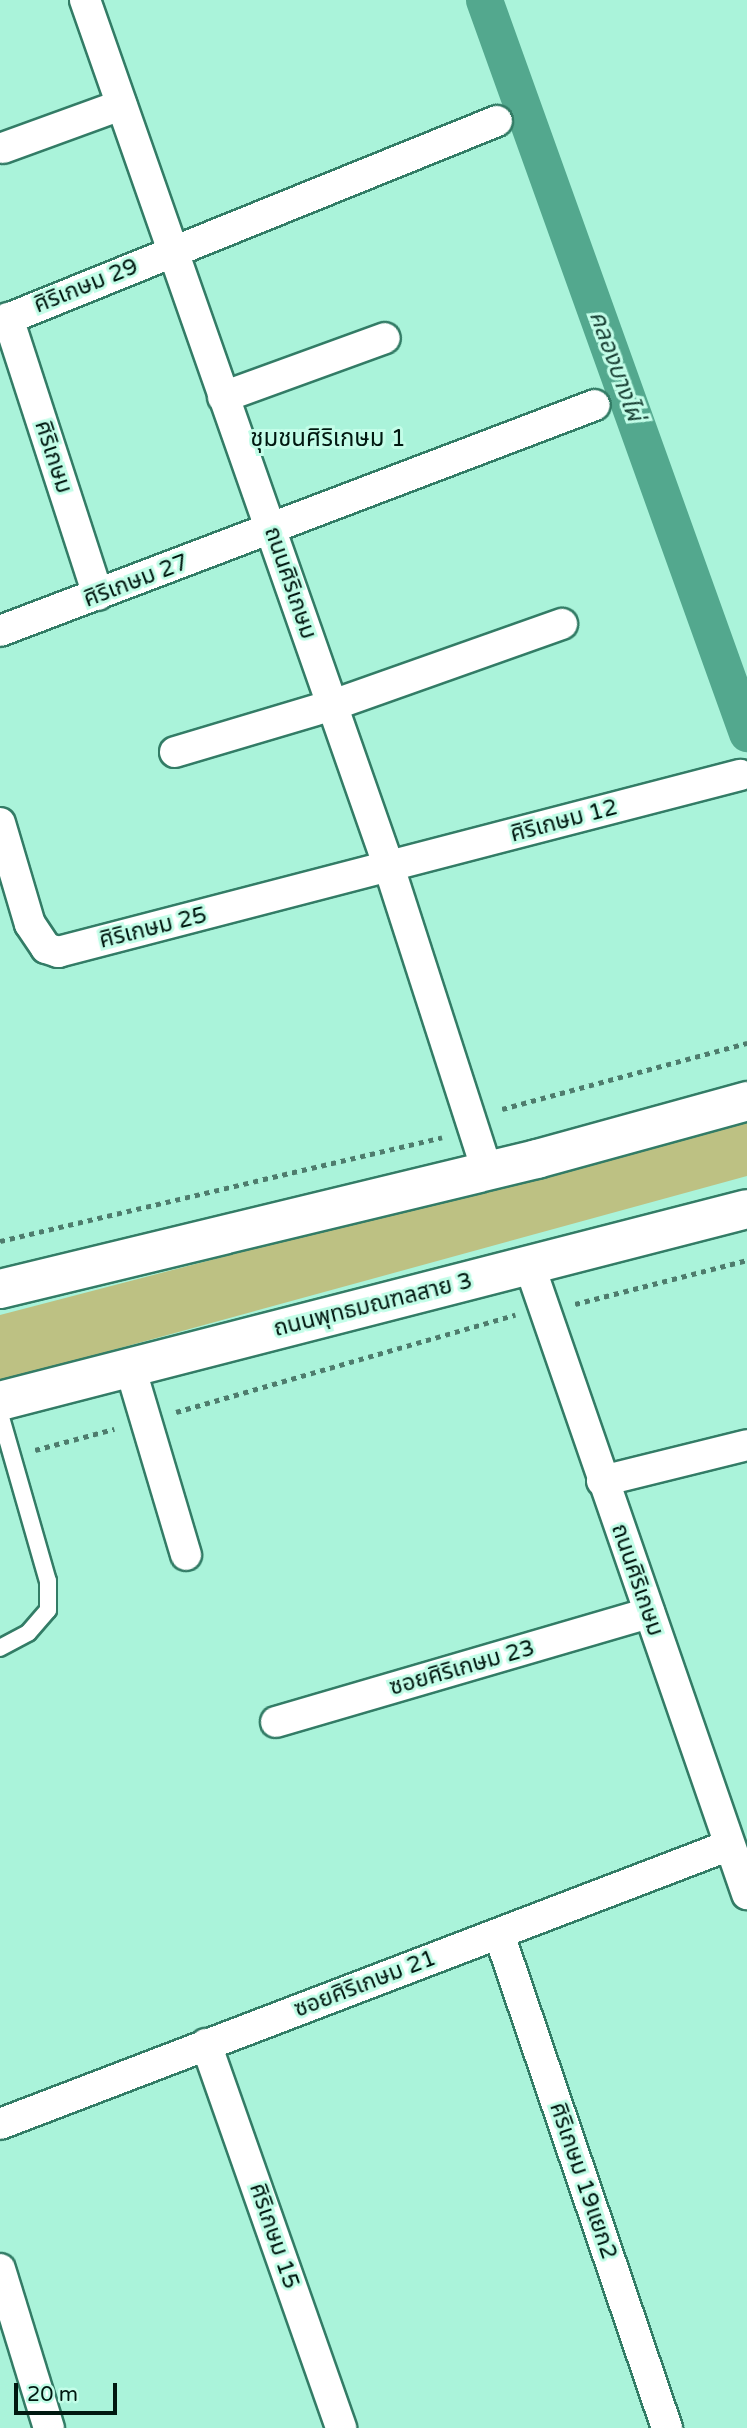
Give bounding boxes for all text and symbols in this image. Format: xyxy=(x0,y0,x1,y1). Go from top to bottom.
street label: ศิริเกษม 29 xyxy=(30,253,142,319)
water label: คลองบางไผ่ xyxy=(583,307,649,425)
street label: ศิริเกษม xyxy=(28,417,78,497)
district label: ชุมชนศิริเกษม 1 xyxy=(250,425,406,453)
street label: ถนนศิริเกษม xyxy=(258,523,322,643)
street label: ศิริเกษม 27 xyxy=(80,548,192,614)
street label: ศิริเกษม 12 xyxy=(507,793,621,849)
street label: ศิริเกษม 25 xyxy=(96,901,210,955)
street label: ถนนพุทธมณฑลสาย 3 xyxy=(271,1267,475,1343)
street label: ถนนศิริเกษม xyxy=(605,1520,669,1640)
street label: ซอยศิริเกษม 23 xyxy=(386,1634,538,1702)
street label: ซอยศิริเกษม 21 xyxy=(290,1944,440,2024)
street label: ศิริเกษม 19แยก2 xyxy=(543,2099,623,2263)
street label: ศิริเกษม 15 xyxy=(243,2180,305,2292)
scale bar xyxy=(18,2368,121,2412)
text: 20 m xyxy=(27,2382,78,2407)

